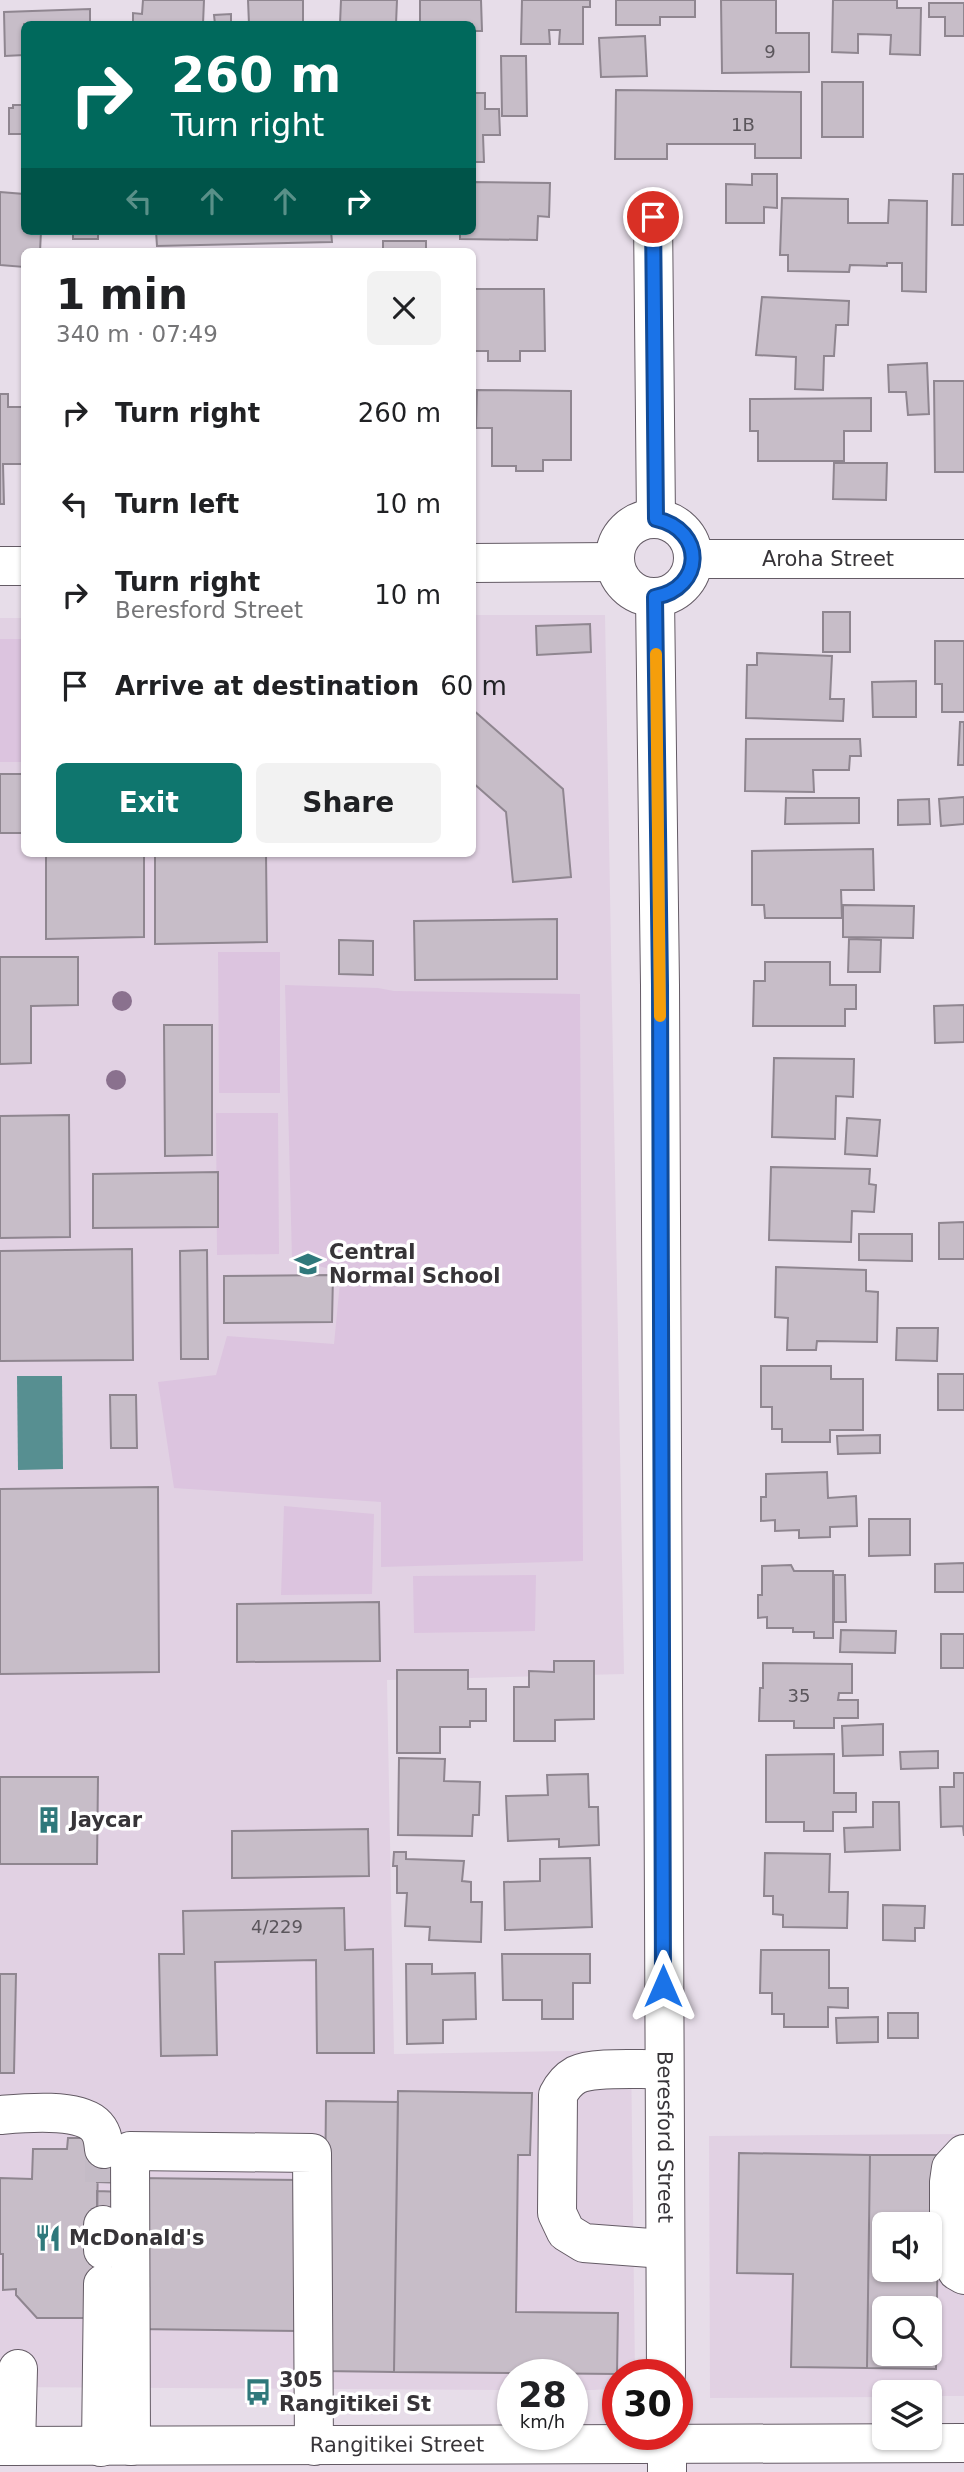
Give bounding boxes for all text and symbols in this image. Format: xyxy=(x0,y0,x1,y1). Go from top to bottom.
house number: 9 xyxy=(764,41,776,62)
text: 260 m xyxy=(171,47,341,104)
icon: right xyxy=(56,49,147,140)
text: Turn right xyxy=(171,106,324,144)
house number: 1B xyxy=(731,114,755,135)
icon: left xyxy=(120,182,158,220)
icon: ahead xyxy=(193,182,231,220)
icon: ahead xyxy=(266,182,304,220)
icon: right xyxy=(339,182,377,220)
pin xyxy=(623,187,683,247)
icon: arrive xyxy=(634,198,672,236)
text: 1 min xyxy=(56,270,188,319)
button: close xyxy=(367,271,441,345)
text: 340 m · 07:49 xyxy=(56,321,218,347)
icon: right xyxy=(56,394,94,432)
text: Turn right xyxy=(115,398,260,428)
text: 260 m xyxy=(358,398,441,428)
icon: left xyxy=(56,485,94,523)
text: Turn left xyxy=(115,489,239,519)
text: 10 m xyxy=(374,489,441,519)
street label: Aroha Street xyxy=(762,547,894,571)
text: Turn right xyxy=(115,567,260,597)
icon: right xyxy=(56,576,94,614)
text: 10 m xyxy=(374,580,441,610)
text: Beresford Street xyxy=(115,597,303,623)
icon: arrive xyxy=(56,667,94,705)
text: Arrive at destination xyxy=(115,671,419,701)
text: 60 m xyxy=(440,671,507,701)
button: Exit xyxy=(56,763,242,843)
button: Share xyxy=(256,763,441,843)
place label: Central Normal School xyxy=(329,1240,501,1288)
school or university icon: Central Normal School xyxy=(293,1249,323,1279)
house number: 35 xyxy=(788,1685,810,1706)
building icon: Jaycar xyxy=(34,1805,64,1835)
place label: Jaycar xyxy=(68,1808,143,1832)
house number: 4/229 xyxy=(251,1916,303,1937)
position arrow xyxy=(626,1949,700,2023)
street label: Beresford Street xyxy=(653,2051,677,2223)
map controls xyxy=(872,2212,942,2450)
button: sound xyxy=(872,2212,942,2282)
restaurant icon: McDonald's xyxy=(33,2223,63,2253)
place label: McDonald's xyxy=(69,2226,205,2250)
button: search xyxy=(872,2296,942,2366)
speed limit sign: 30 xyxy=(602,2359,693,2450)
place label: 305 Rangitikei St xyxy=(279,2368,431,2416)
text: 28 xyxy=(518,2375,567,2415)
bus stop icon: 305 Rangitikei St xyxy=(243,2377,273,2407)
button: layers xyxy=(872,2380,942,2450)
text: km/h xyxy=(520,2411,565,2432)
street label: Rangitikei Street xyxy=(310,2432,484,2457)

